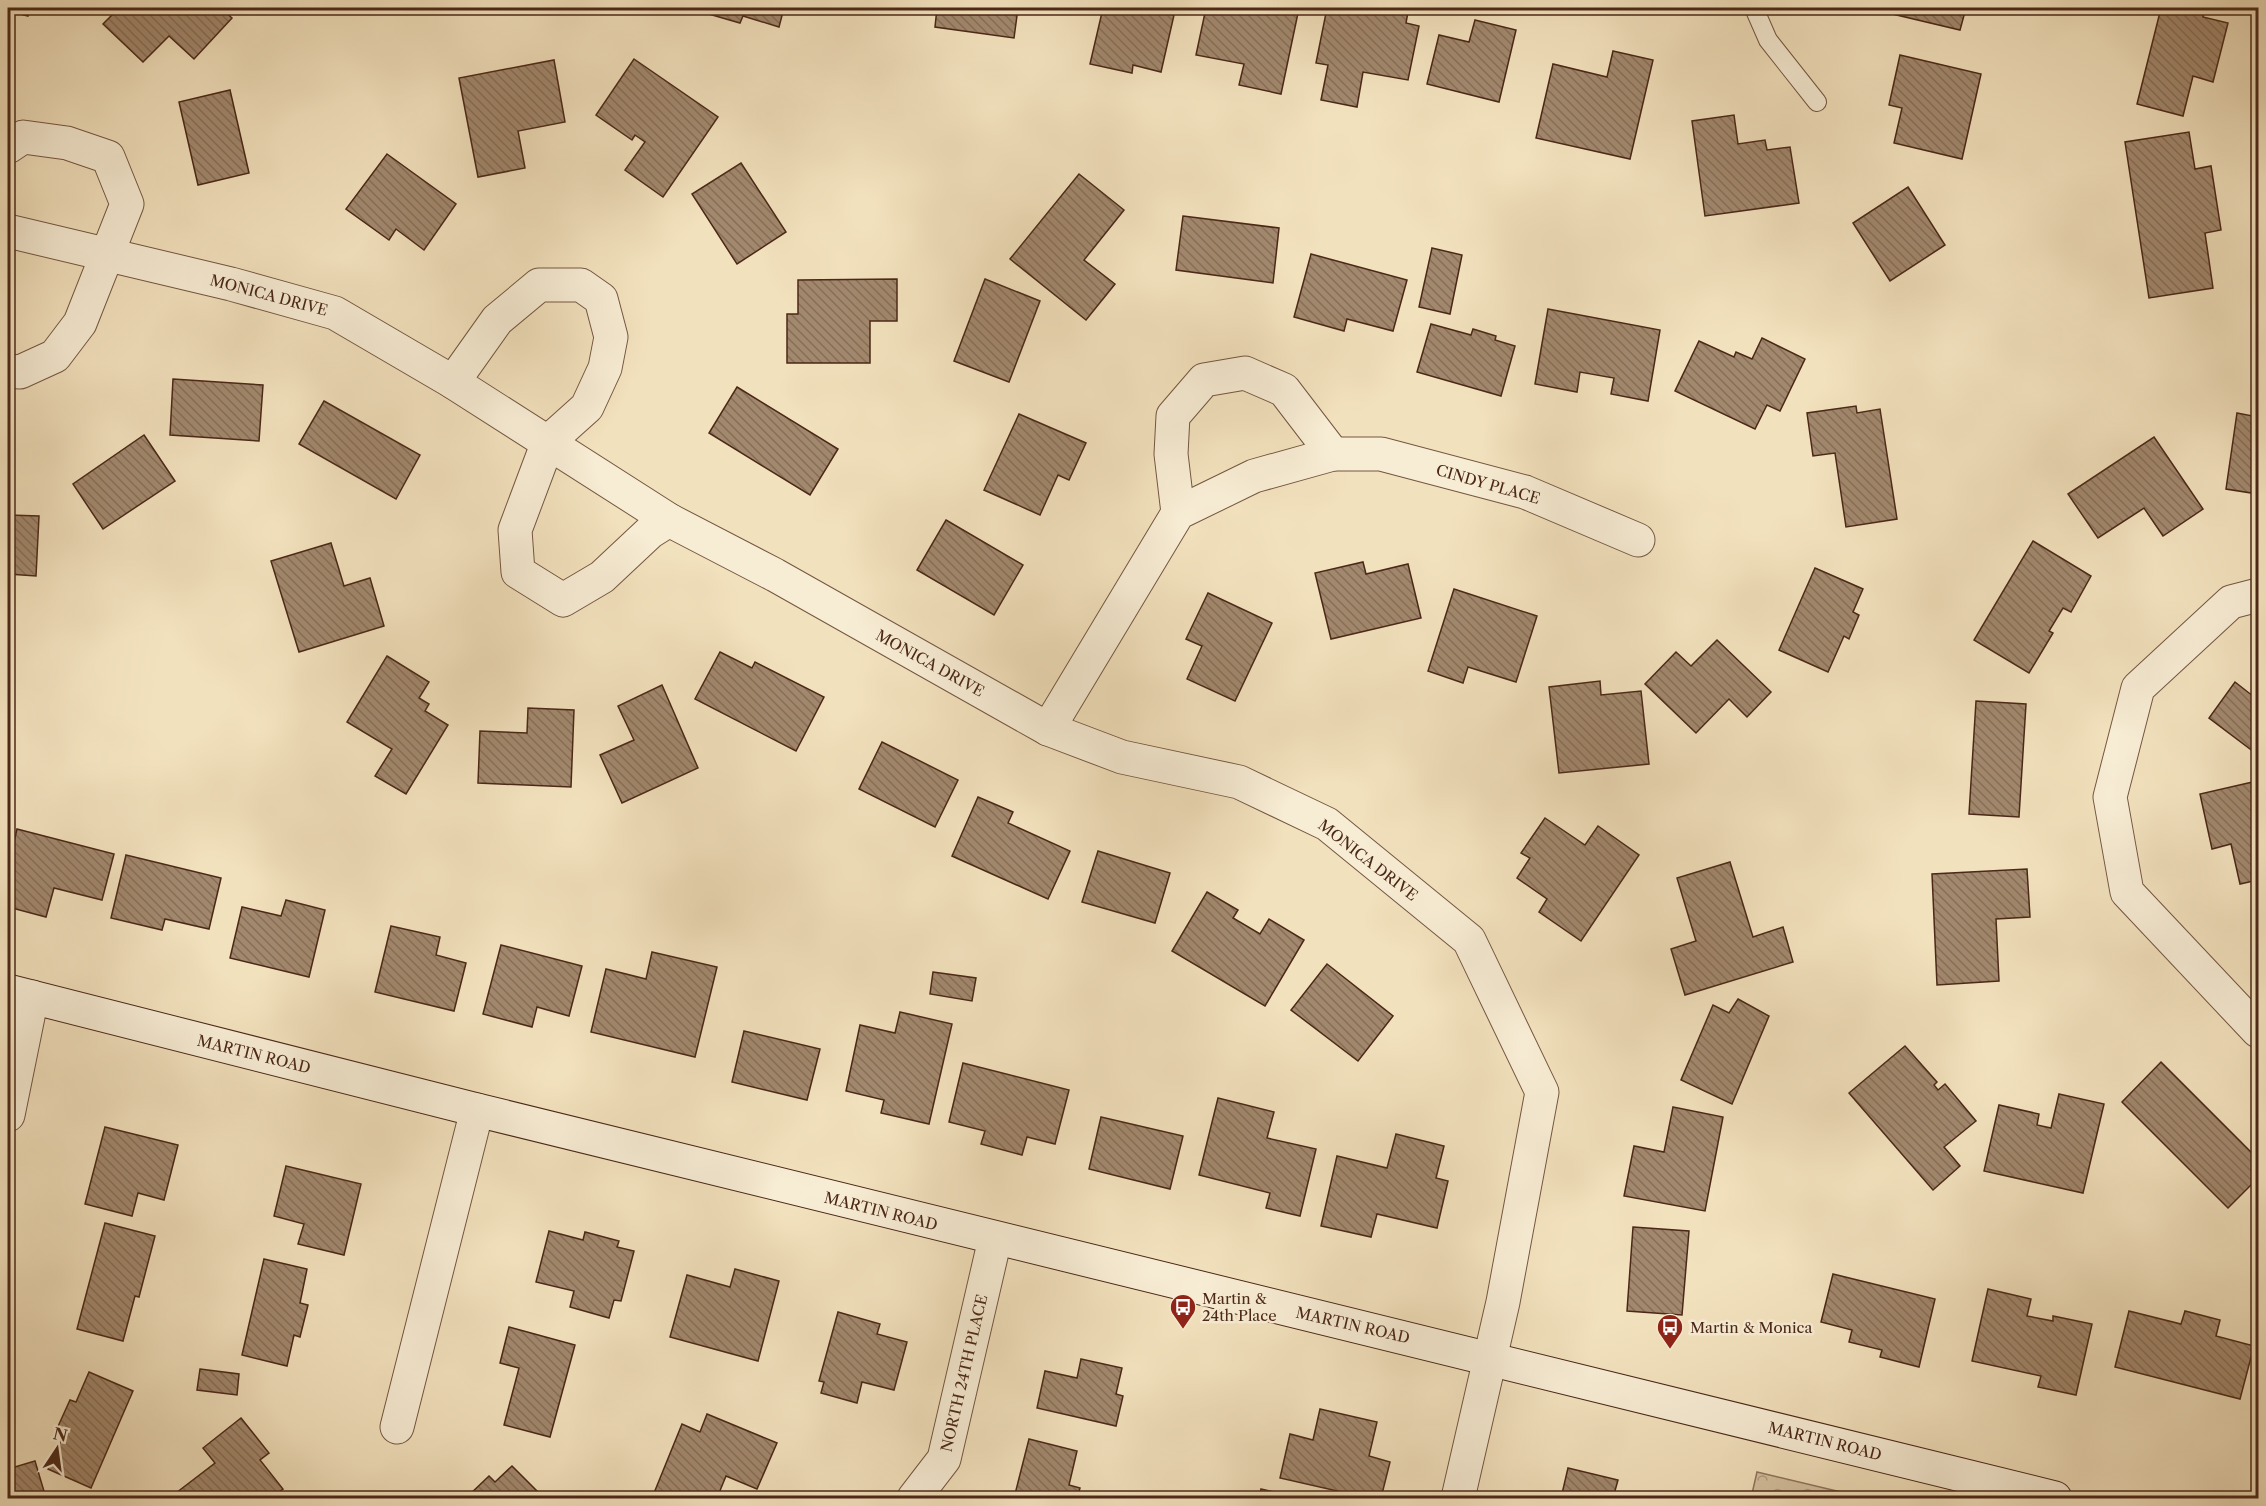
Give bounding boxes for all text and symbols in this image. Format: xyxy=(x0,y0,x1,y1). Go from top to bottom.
street label: MONICA DRIVE xyxy=(208,270,330,320)
street label: CINDY PLACE xyxy=(1434,460,1542,508)
street label: MONICA DRIVE xyxy=(872,625,988,701)
street label: MONICA DRIVE xyxy=(1314,815,1422,905)
street label: MARTIN ROAD xyxy=(195,1031,313,1077)
street label: MARTIN ROAD xyxy=(822,1188,940,1234)
place label: Martin & 24th Place xyxy=(1202,1289,1277,1325)
street label: NORTH 24TH PLACE xyxy=(937,1292,991,1454)
bus stop icon: Martin & 24th Place xyxy=(1168,1292,1198,1330)
street label: MARTIN ROAD xyxy=(1294,1303,1412,1347)
bus stop icon: Martin & Monica xyxy=(1655,1312,1685,1350)
place label: Martin & Monica xyxy=(1690,1318,1812,1337)
street label: MARTIN ROAD xyxy=(1766,1418,1884,1464)
north arrow xyxy=(27,1419,87,1479)
text: N xyxy=(51,1423,69,1446)

